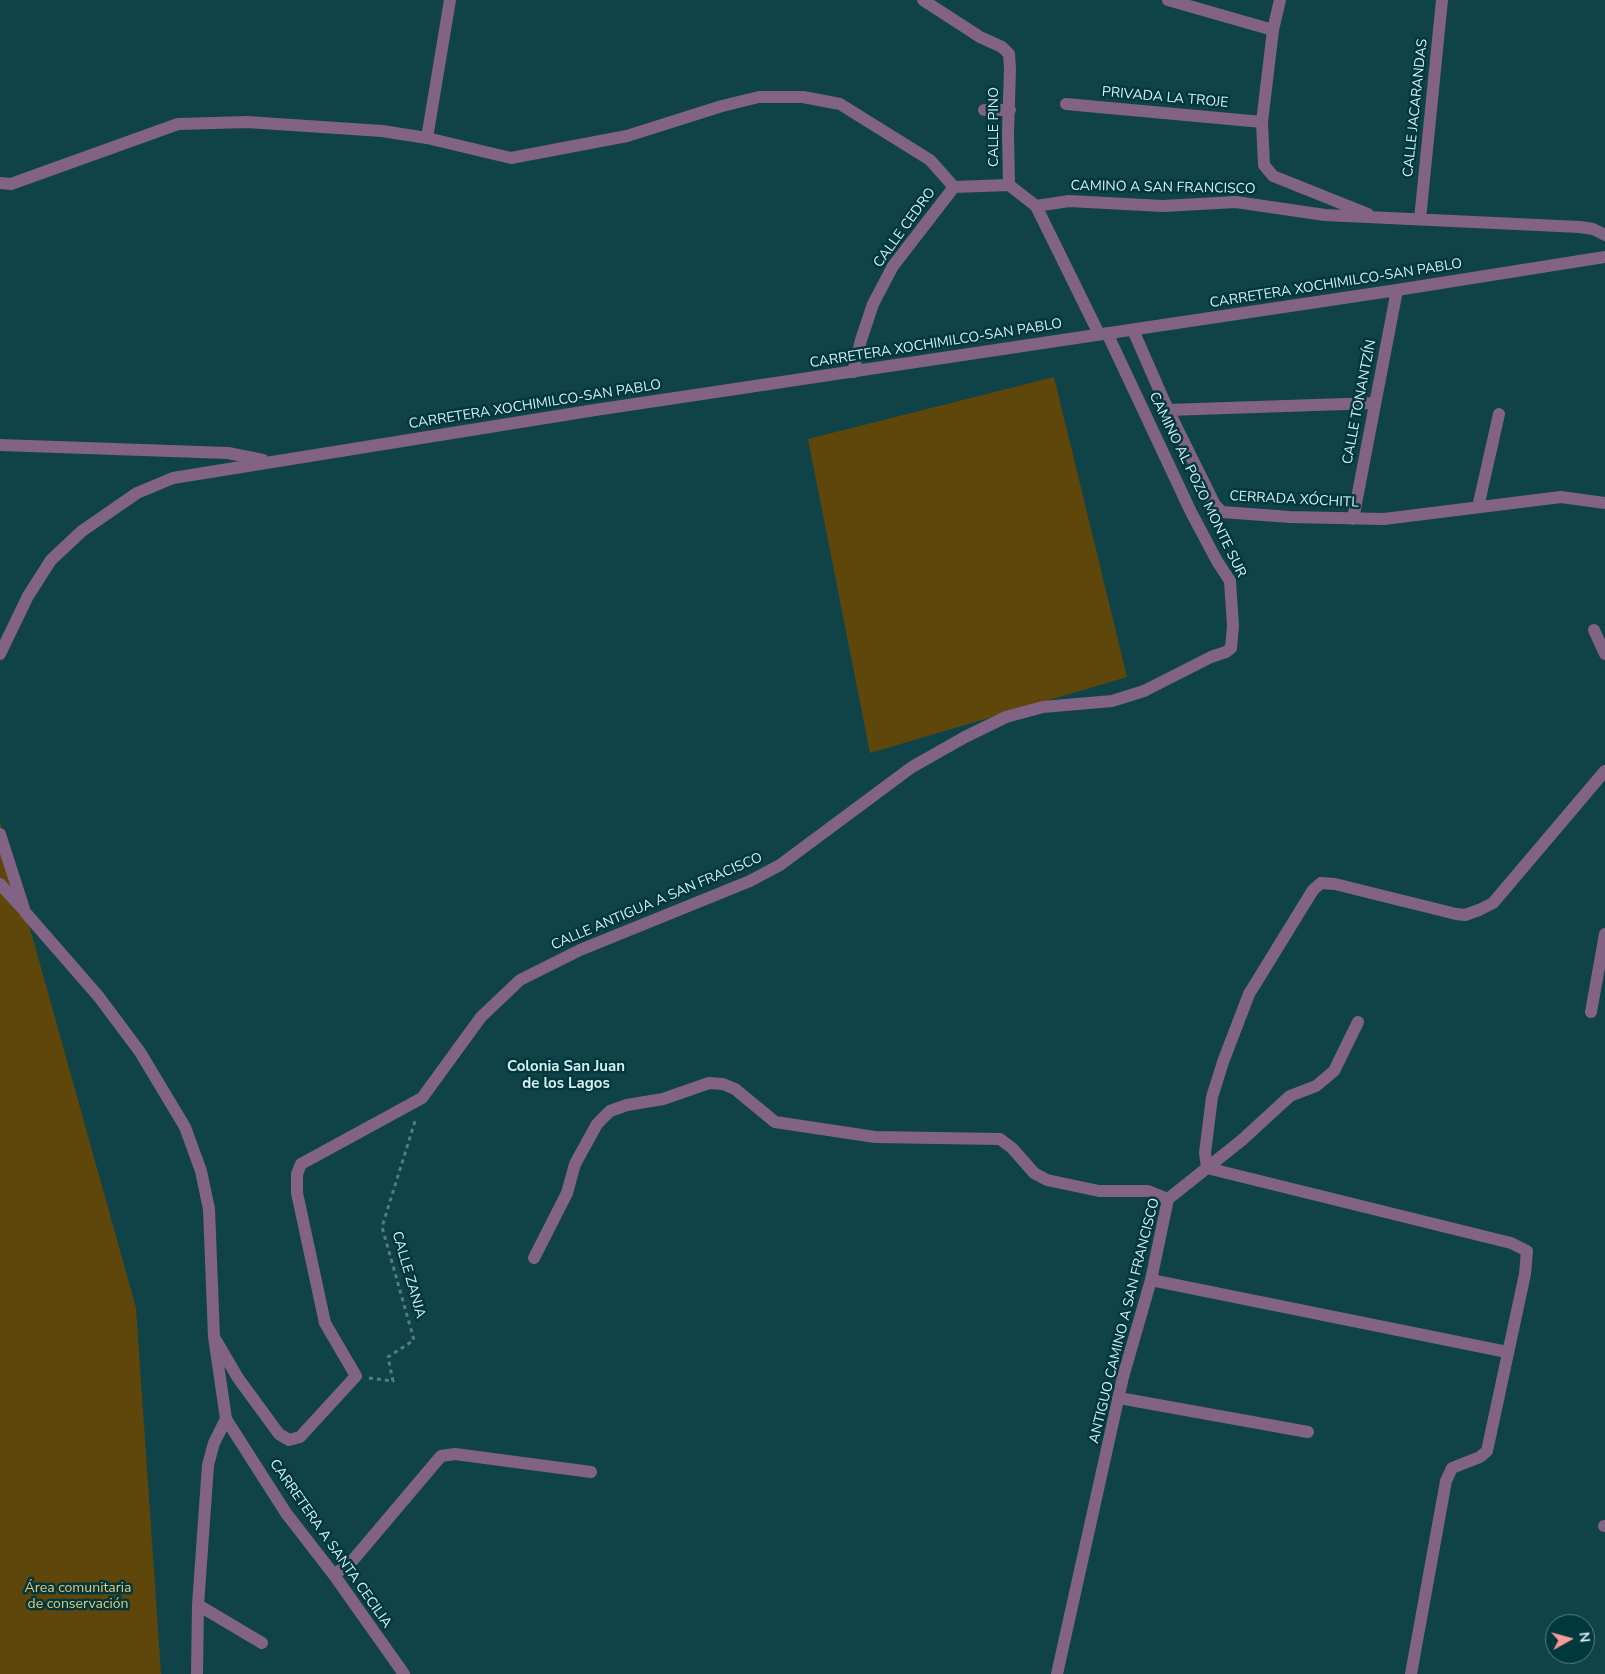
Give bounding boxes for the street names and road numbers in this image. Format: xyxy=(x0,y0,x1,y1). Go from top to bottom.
street label: CALLE JACARANDAS xyxy=(1400,38,1432,178)
street label: PRIVADA LA TROJE xyxy=(1101,84,1229,112)
street label: CALLE PINO xyxy=(987,87,1003,167)
street label: CAMINO A SAN FRANCISCO xyxy=(1070,178,1256,198)
street label: CALLE CEDRO xyxy=(870,185,940,271)
street label: CARRETERA XOCHIMILCO-SAN PABLO xyxy=(1209,256,1463,312)
street label: CARRETERA XOCHIMILCO-SAN PABLO xyxy=(809,316,1063,372)
street label: CALLE TONANTZÍN xyxy=(1340,338,1380,466)
street label: CARRETERA XOCHIMILCO-SAN PABLO xyxy=(408,377,662,433)
street label: CAMINO AL POZO MONTE SUR xyxy=(1145,390,1249,580)
street label: CERRADA XÓCHITL xyxy=(1229,488,1359,512)
street label: CALLE ANTIGUA A SAN FRACISCO xyxy=(549,850,765,954)
street label: ANTIGUO CAMINO A SAN FRANCISCO xyxy=(1086,1197,1164,1445)
street label: CALLE ZANJA xyxy=(388,1230,428,1320)
street label: CARRETERA A SANTA CECILIA xyxy=(265,1457,395,1631)

